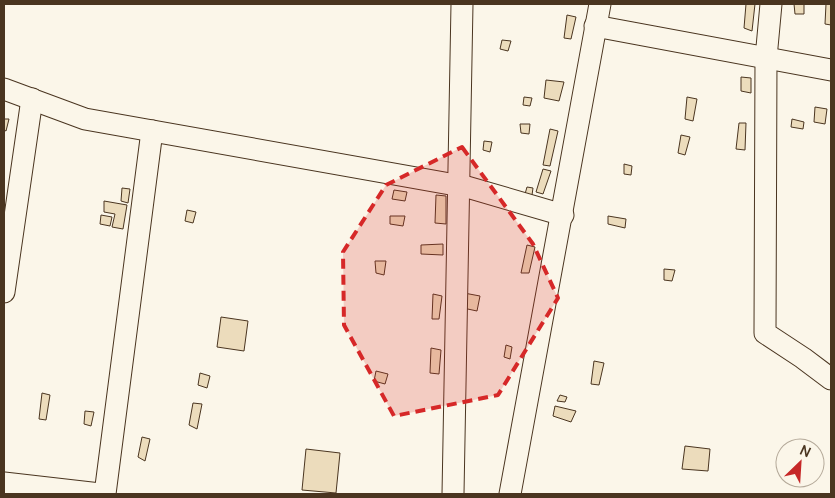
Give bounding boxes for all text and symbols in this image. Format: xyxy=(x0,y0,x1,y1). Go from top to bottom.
north arrow xyxy=(775,438,825,488)
text: N xyxy=(797,440,814,462)

